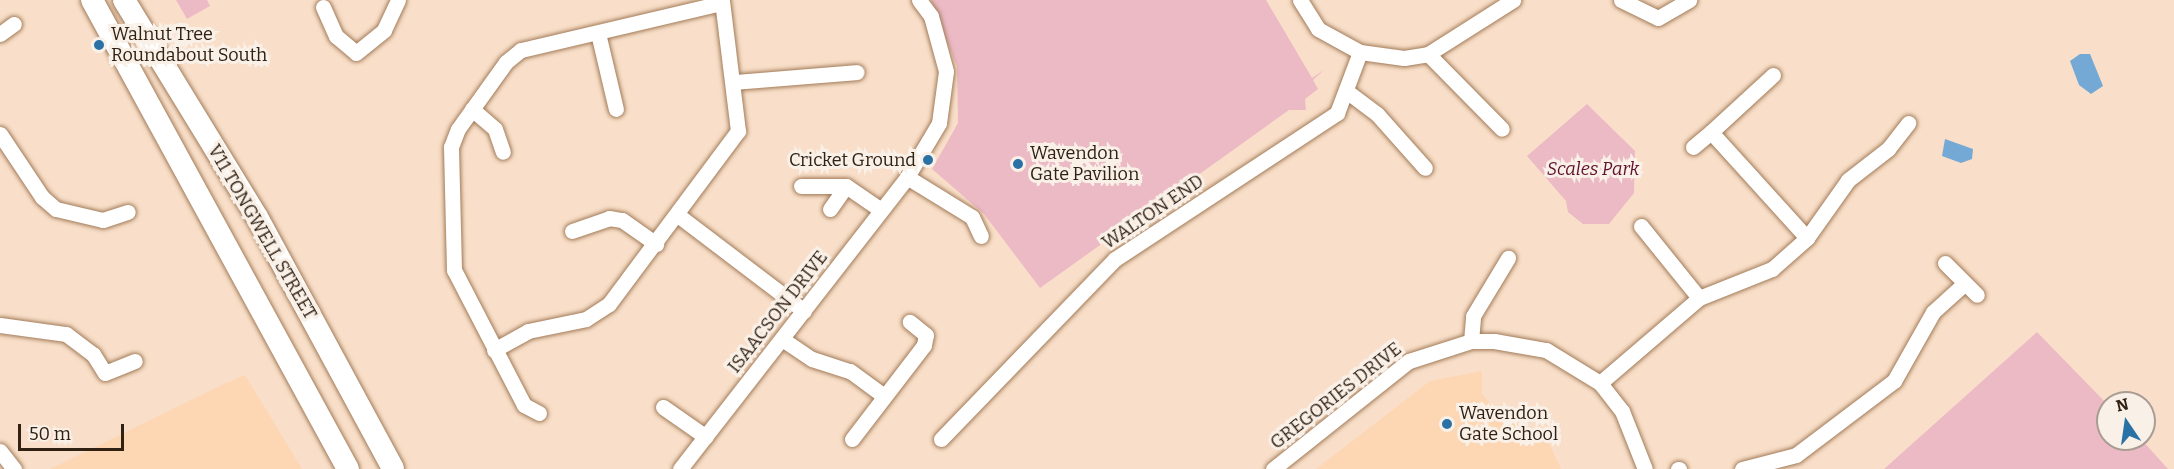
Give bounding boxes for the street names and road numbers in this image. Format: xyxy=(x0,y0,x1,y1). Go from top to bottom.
street label: V11 TONGWELL STREET xyxy=(203,141,321,323)
street label: WALTON END xyxy=(1098,170,1208,254)
street label: ISAACSON DRIVE xyxy=(724,247,832,377)
street label: GREGORIES DRIVE xyxy=(1266,338,1406,454)

